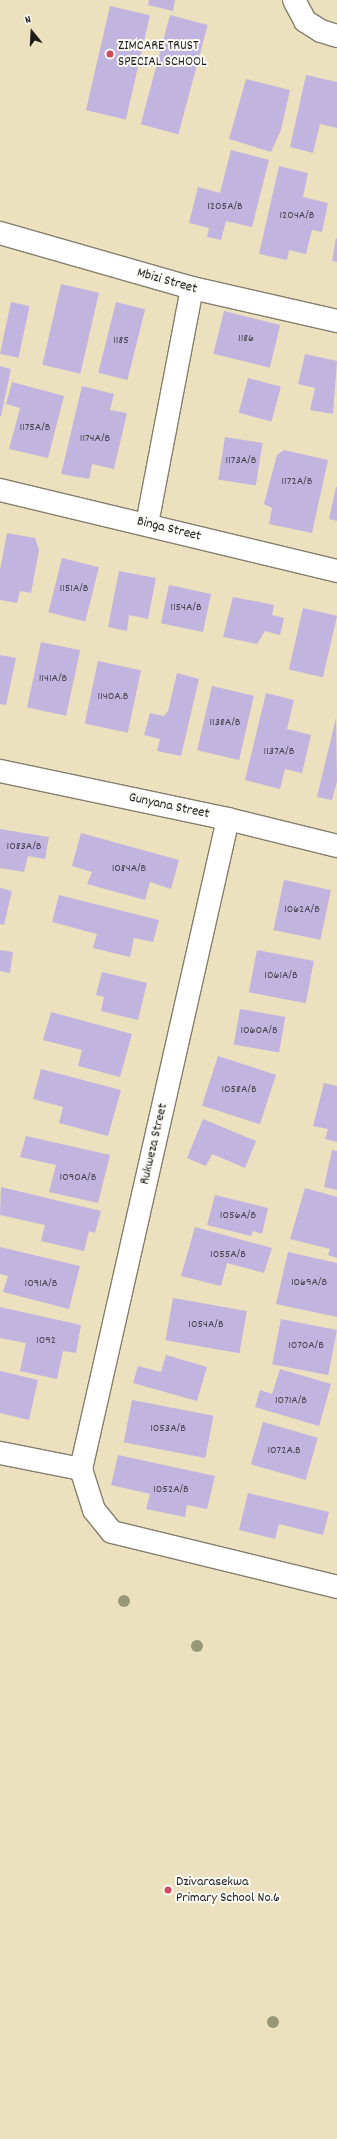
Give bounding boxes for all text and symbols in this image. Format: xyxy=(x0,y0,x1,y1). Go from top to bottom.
north arrow xyxy=(12,12,52,52)
text: N xyxy=(23,12,33,29)
place label: ZIMCARE TRUST SPECIAL SCHOOL xyxy=(118,38,207,70)
marker: ZIMCARE TRUST SPECIAL SCHOOL xyxy=(105,49,115,59)
house number: 1205A/B xyxy=(207,200,243,214)
house number: 1204A/B xyxy=(279,209,315,223)
street label: Mbizi Street xyxy=(135,264,199,298)
house number: 1186 xyxy=(238,332,254,346)
house number: 1185 xyxy=(113,334,129,348)
house number: 1175A/B xyxy=(19,421,51,435)
house number: 1174A/B xyxy=(80,432,110,446)
house number: 1173A/B xyxy=(226,454,256,468)
house number: 1172A/B xyxy=(282,475,312,489)
street label: Binga Street xyxy=(135,513,203,545)
house number: 1151A/B xyxy=(59,582,89,596)
house number: 1154A/B xyxy=(170,601,202,615)
house number: 1141A/B xyxy=(39,672,67,686)
house number: 1140A.B xyxy=(97,690,129,704)
house number: 1138A/B xyxy=(209,716,241,730)
house number: 1137A/B xyxy=(264,745,294,759)
street label: Gunyana Street xyxy=(127,789,211,823)
house number: 1083A/B xyxy=(7,840,41,854)
house number: 1084A/B xyxy=(112,862,146,876)
house number: 1062A/B xyxy=(284,903,320,917)
house number: 1061A/B xyxy=(264,969,298,983)
house number: 1060A/B xyxy=(240,1024,278,1038)
house number: 1058A/B xyxy=(221,1083,257,1097)
street label: Rukweza Street xyxy=(136,1102,172,1186)
house number: 1090A/B xyxy=(60,1171,96,1185)
house number: 1056A/B xyxy=(220,1209,256,1223)
house number: 1055A/B xyxy=(210,1248,246,1262)
house number: 1069A/B xyxy=(291,1276,327,1290)
house number: 1091A/B xyxy=(25,1277,57,1291)
house number: 1054A/B xyxy=(188,1318,224,1332)
house number: 1092 xyxy=(36,1334,56,1348)
house number: 1070A/B xyxy=(288,1339,324,1353)
house number: 1071A/B xyxy=(275,1394,307,1408)
house number: 1053A/B xyxy=(150,1422,186,1436)
house number: 1072A.B xyxy=(267,1444,301,1458)
house number: 1052A/B xyxy=(153,1483,189,1497)
place label: Dzivarasekwa Primary School No.6 xyxy=(176,1874,280,1906)
marker: Dzivarasekwa Primary School No.6 xyxy=(163,1885,173,1895)

